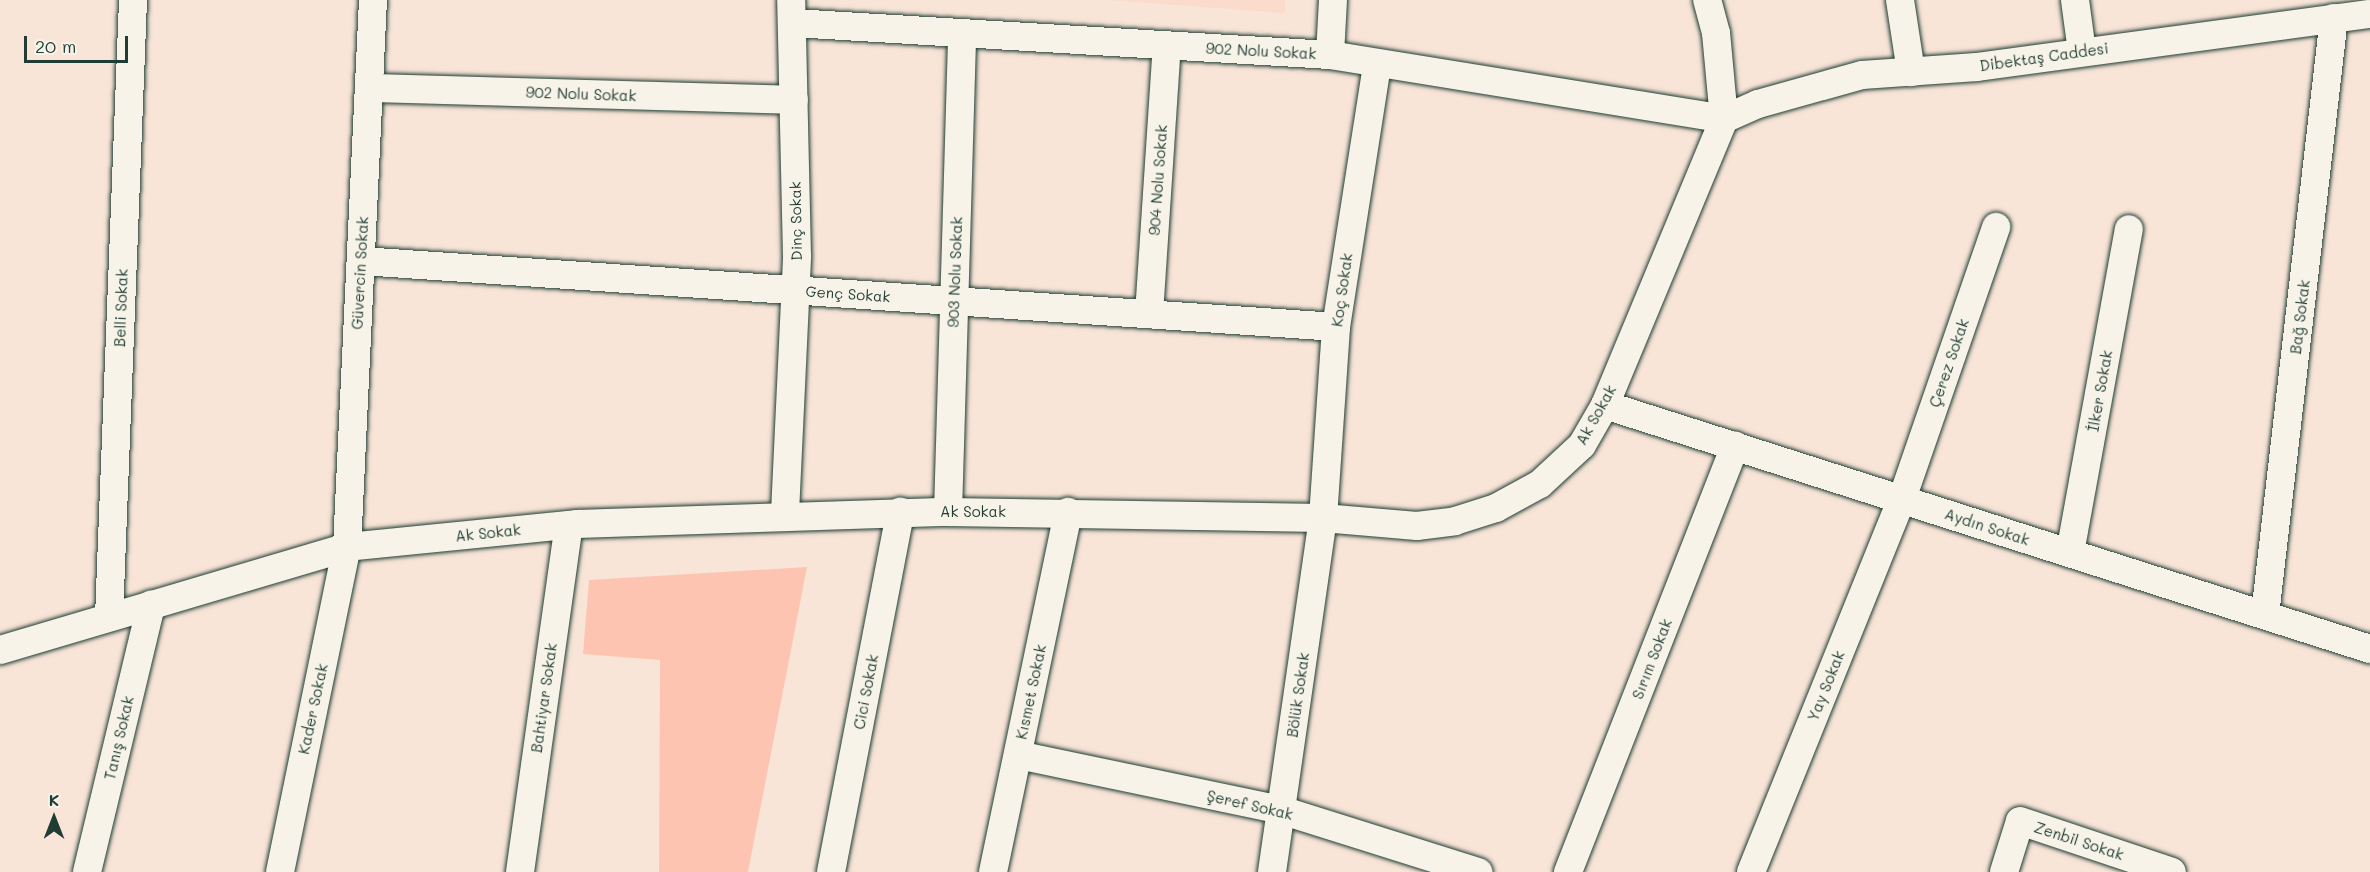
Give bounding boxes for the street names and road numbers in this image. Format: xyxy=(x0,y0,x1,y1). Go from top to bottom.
street label: 902 Nolu Sokak xyxy=(1205,39,1317,63)
street label: Dibektaş Caddesi xyxy=(1978,39,2110,75)
street label: 902 Nolu Sokak xyxy=(525,83,637,105)
street label: 904 Nolu Sokak xyxy=(1145,124,1171,236)
street label: Dinç Sokak xyxy=(786,181,806,261)
street label: Güvercin Sokak xyxy=(348,216,372,330)
street label: 903 Nolu Sokak xyxy=(944,216,966,328)
street label: Koç Sokak xyxy=(1328,252,1356,328)
street label: Belli Sokak xyxy=(111,269,131,347)
street label: Bağ Sokak xyxy=(2287,279,2313,355)
street label: Genç Sokak xyxy=(805,282,891,306)
street label: Çerez Sokak xyxy=(1925,316,1973,410)
street label: İlker Sokak xyxy=(2084,349,2116,433)
street label: Ak Sokak xyxy=(1572,382,1620,448)
street label: Ak Sokak xyxy=(940,503,1006,521)
street label: Aydın Sokak xyxy=(1942,505,2032,549)
street label: Ak Sokak xyxy=(454,521,522,545)
street label: Sırım Sokak xyxy=(1628,616,1676,702)
street label: Bahtiyar Sokak xyxy=(527,642,561,754)
street label: Kısmet Sokak xyxy=(1012,643,1050,741)
street label: Yay Sokak xyxy=(1804,648,1848,724)
street label: Bölük Sokak xyxy=(1283,651,1313,739)
street label: Cici Sokak xyxy=(850,653,882,731)
street label: Kader Sokak xyxy=(295,662,331,756)
street label: Tanış Sokak xyxy=(101,694,137,782)
street label: Şeref Sokak xyxy=(1205,786,1295,824)
street label: Zenbil Sokak xyxy=(2032,818,2126,864)

